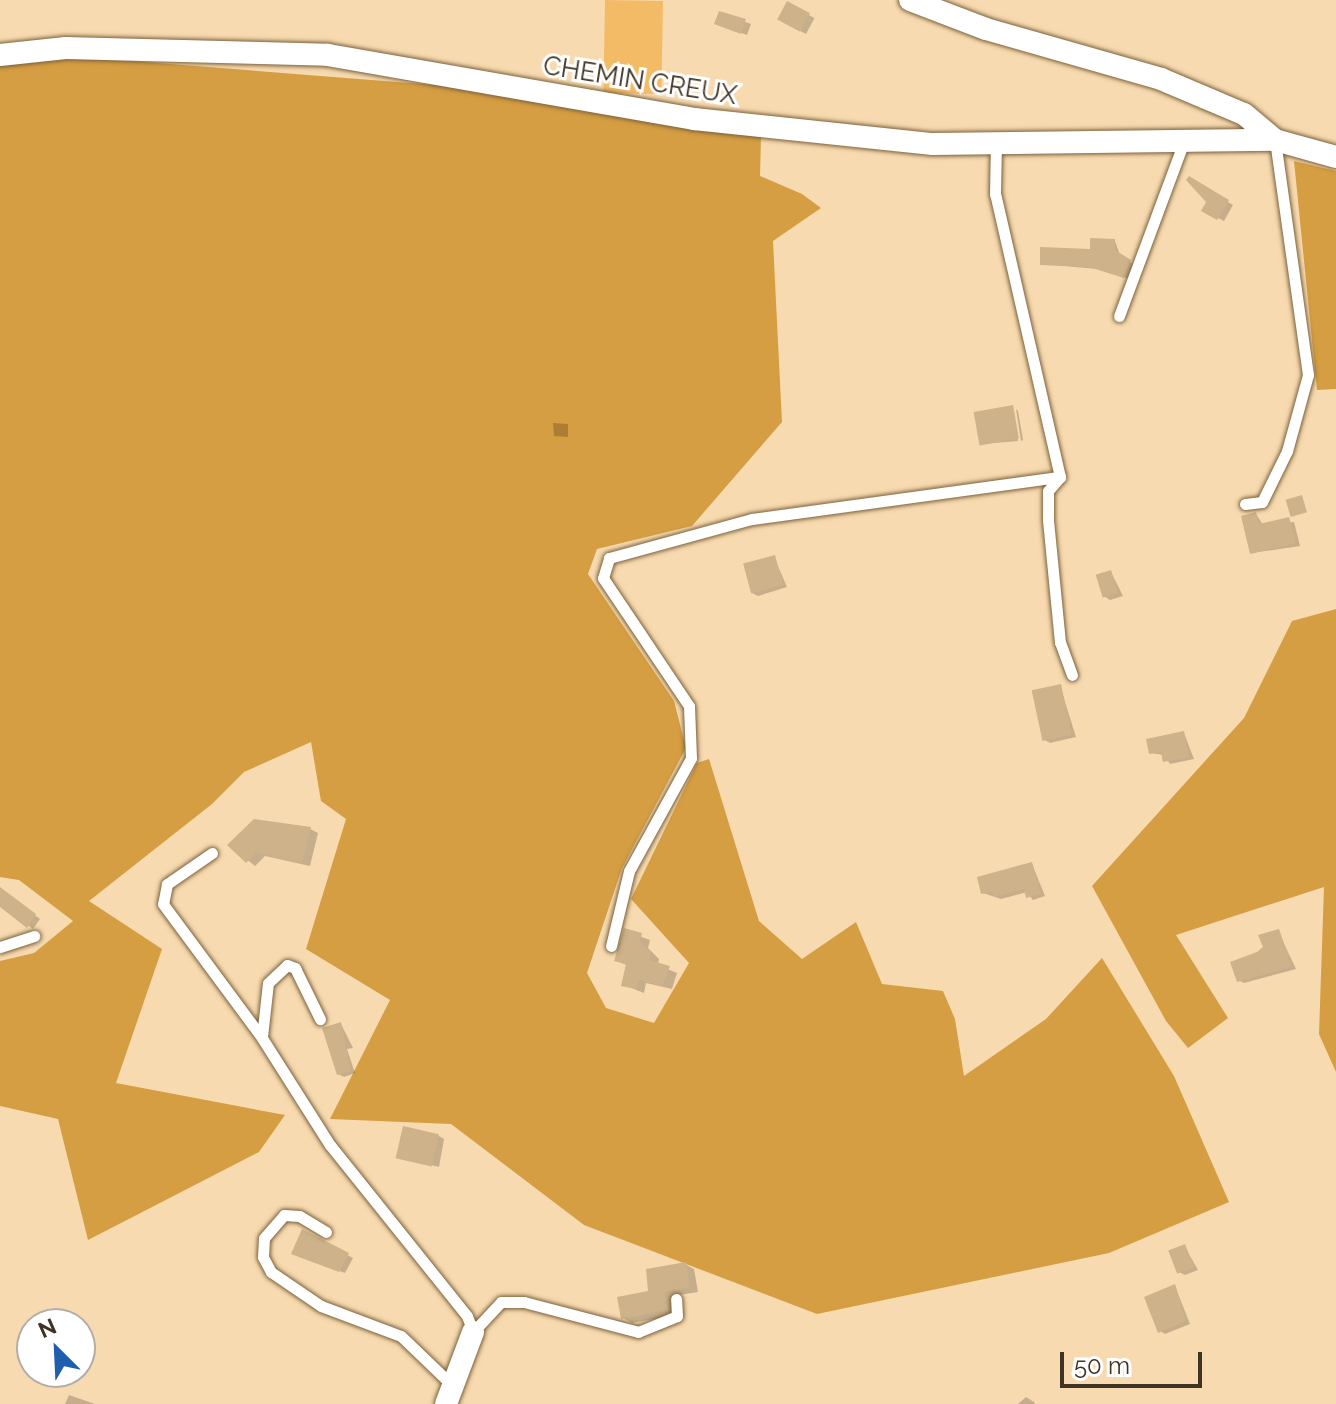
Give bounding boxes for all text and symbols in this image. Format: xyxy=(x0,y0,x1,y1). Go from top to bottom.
street label: CHEMIN CREUX xyxy=(541,50,739,112)
north arrow xyxy=(16,1308,96,1388)
text: N xyxy=(34,1313,60,1343)
scale bar xyxy=(1064,1336,1206,1386)
text: 50 m xyxy=(1074,1351,1130,1380)

